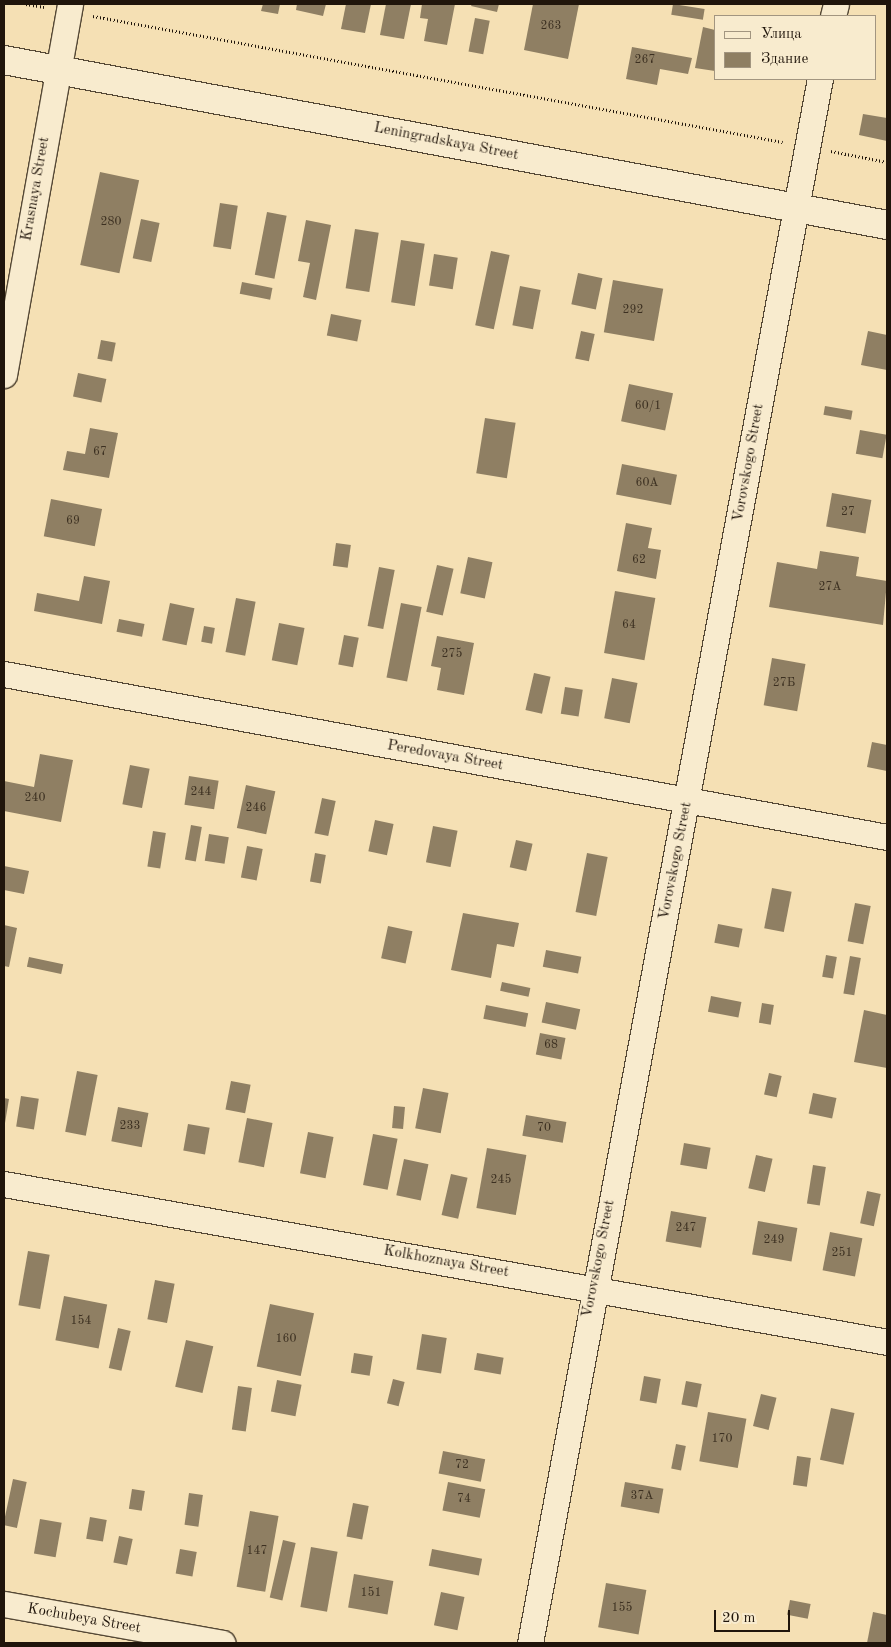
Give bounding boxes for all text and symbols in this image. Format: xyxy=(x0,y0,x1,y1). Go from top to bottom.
legend xyxy=(714,15,876,80)
house number: 263 xyxy=(541,20,561,34)
text: Улица xyxy=(761,27,802,42)
text: Здание xyxy=(761,52,808,67)
house number: 267 xyxy=(635,54,655,68)
street label: Leningradskaya Street xyxy=(372,119,520,165)
street label: Krasnaya Street xyxy=(18,135,54,243)
house number: 280 xyxy=(101,216,121,230)
house number: 292 xyxy=(623,304,643,318)
house number: 60/1 xyxy=(635,400,661,414)
street label: Vorovskogo Street xyxy=(730,402,768,524)
house number: 67 xyxy=(93,446,107,460)
house number: 60А xyxy=(635,477,659,491)
house number: 27 xyxy=(841,506,855,520)
house number: 69 xyxy=(66,515,80,529)
house number: 62 xyxy=(632,554,646,568)
house number: 27А xyxy=(818,581,842,595)
house number: 64 xyxy=(622,619,636,633)
house number: 275 xyxy=(442,648,462,662)
house number: 27Б xyxy=(773,677,795,691)
street label: Peredovaya Street xyxy=(386,737,504,775)
house number: 244 xyxy=(191,786,211,800)
house number: 240 xyxy=(25,792,45,806)
street label: Vorovskogo Street xyxy=(656,801,696,921)
house number: 246 xyxy=(246,802,266,816)
house number: 68 xyxy=(544,1039,558,1053)
house number: 233 xyxy=(120,1120,140,1134)
house number: 70 xyxy=(537,1122,551,1136)
house number: 245 xyxy=(491,1174,511,1188)
street label: Vorovskogo Street xyxy=(579,1199,619,1319)
house number: 247 xyxy=(676,1222,696,1236)
house number: 249 xyxy=(764,1234,784,1248)
street label: Kolkhoznaya Street xyxy=(382,1242,510,1282)
house number: 251 xyxy=(832,1247,852,1261)
house number: 154 xyxy=(71,1315,91,1329)
house number: 160 xyxy=(276,1333,296,1347)
house number: 170 xyxy=(712,1433,732,1447)
house number: 72 xyxy=(455,1459,469,1473)
house number: 37А xyxy=(630,1490,654,1504)
house number: 74 xyxy=(457,1493,471,1507)
house number: 147 xyxy=(247,1545,267,1559)
house number: 151 xyxy=(361,1587,381,1601)
street label: Kochubeya Street xyxy=(26,1600,142,1638)
scale bar xyxy=(716,1600,792,1632)
house number: 155 xyxy=(612,1602,632,1616)
text: 20 m xyxy=(722,1611,756,1626)

